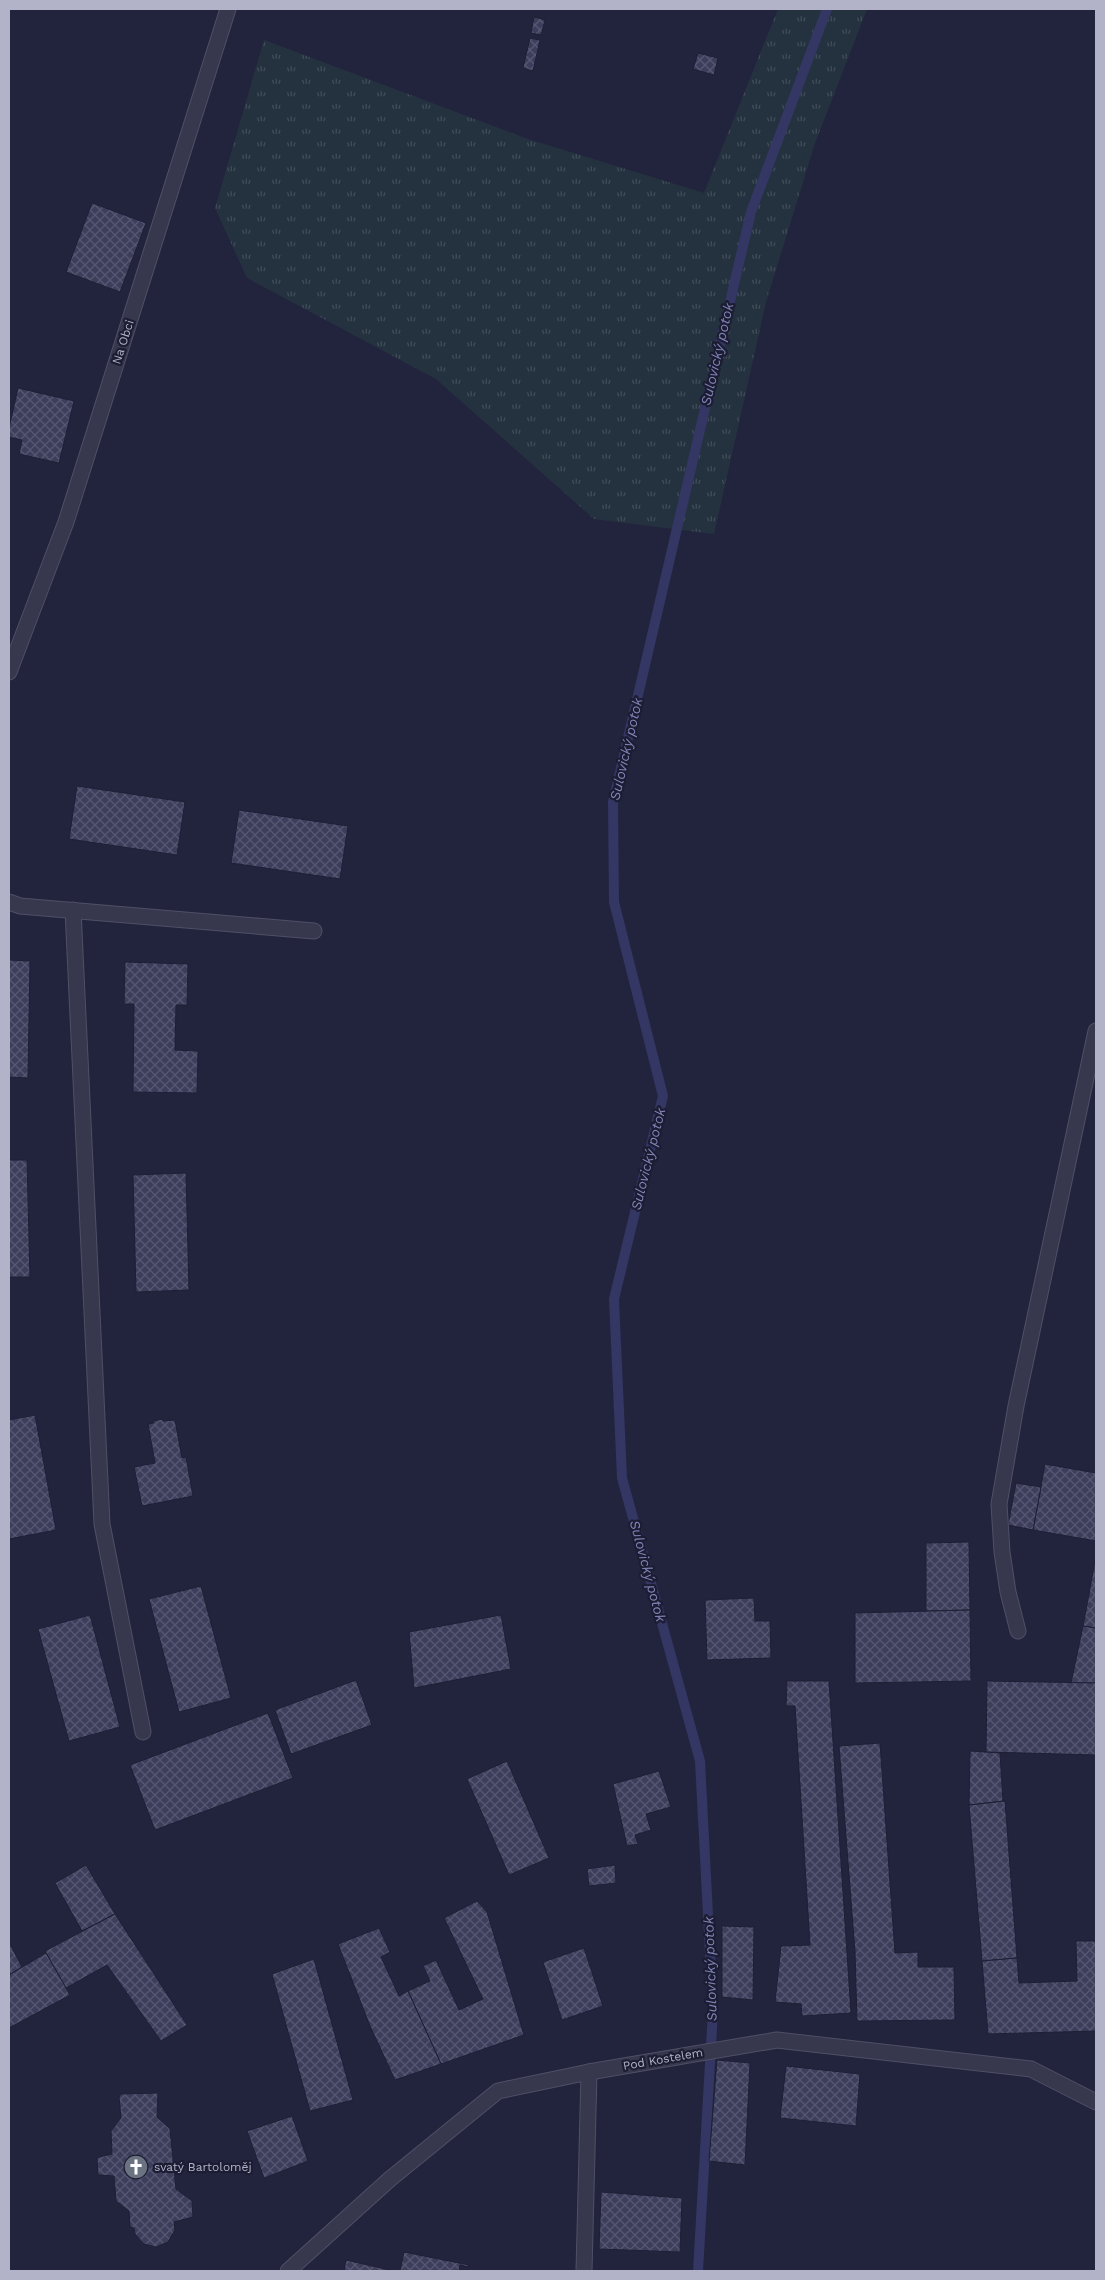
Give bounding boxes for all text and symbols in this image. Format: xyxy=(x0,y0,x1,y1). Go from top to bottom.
water label: Sulovický potok xyxy=(697,301,737,407)
street label: Na Obci xyxy=(109,318,137,366)
water label: Sulovický potok xyxy=(606,696,646,802)
water label: Sulovický potok xyxy=(628,1106,669,1212)
water label: Sulovický potok xyxy=(627,1518,669,1624)
water label: Sulovický potok xyxy=(700,1916,720,2022)
street label: Pod Kostelem xyxy=(622,2045,704,2073)
church icon: svatý Bartoloměj xyxy=(123,2154,149,2180)
place label: svatý Bartoloměj xyxy=(154,2160,252,2174)

